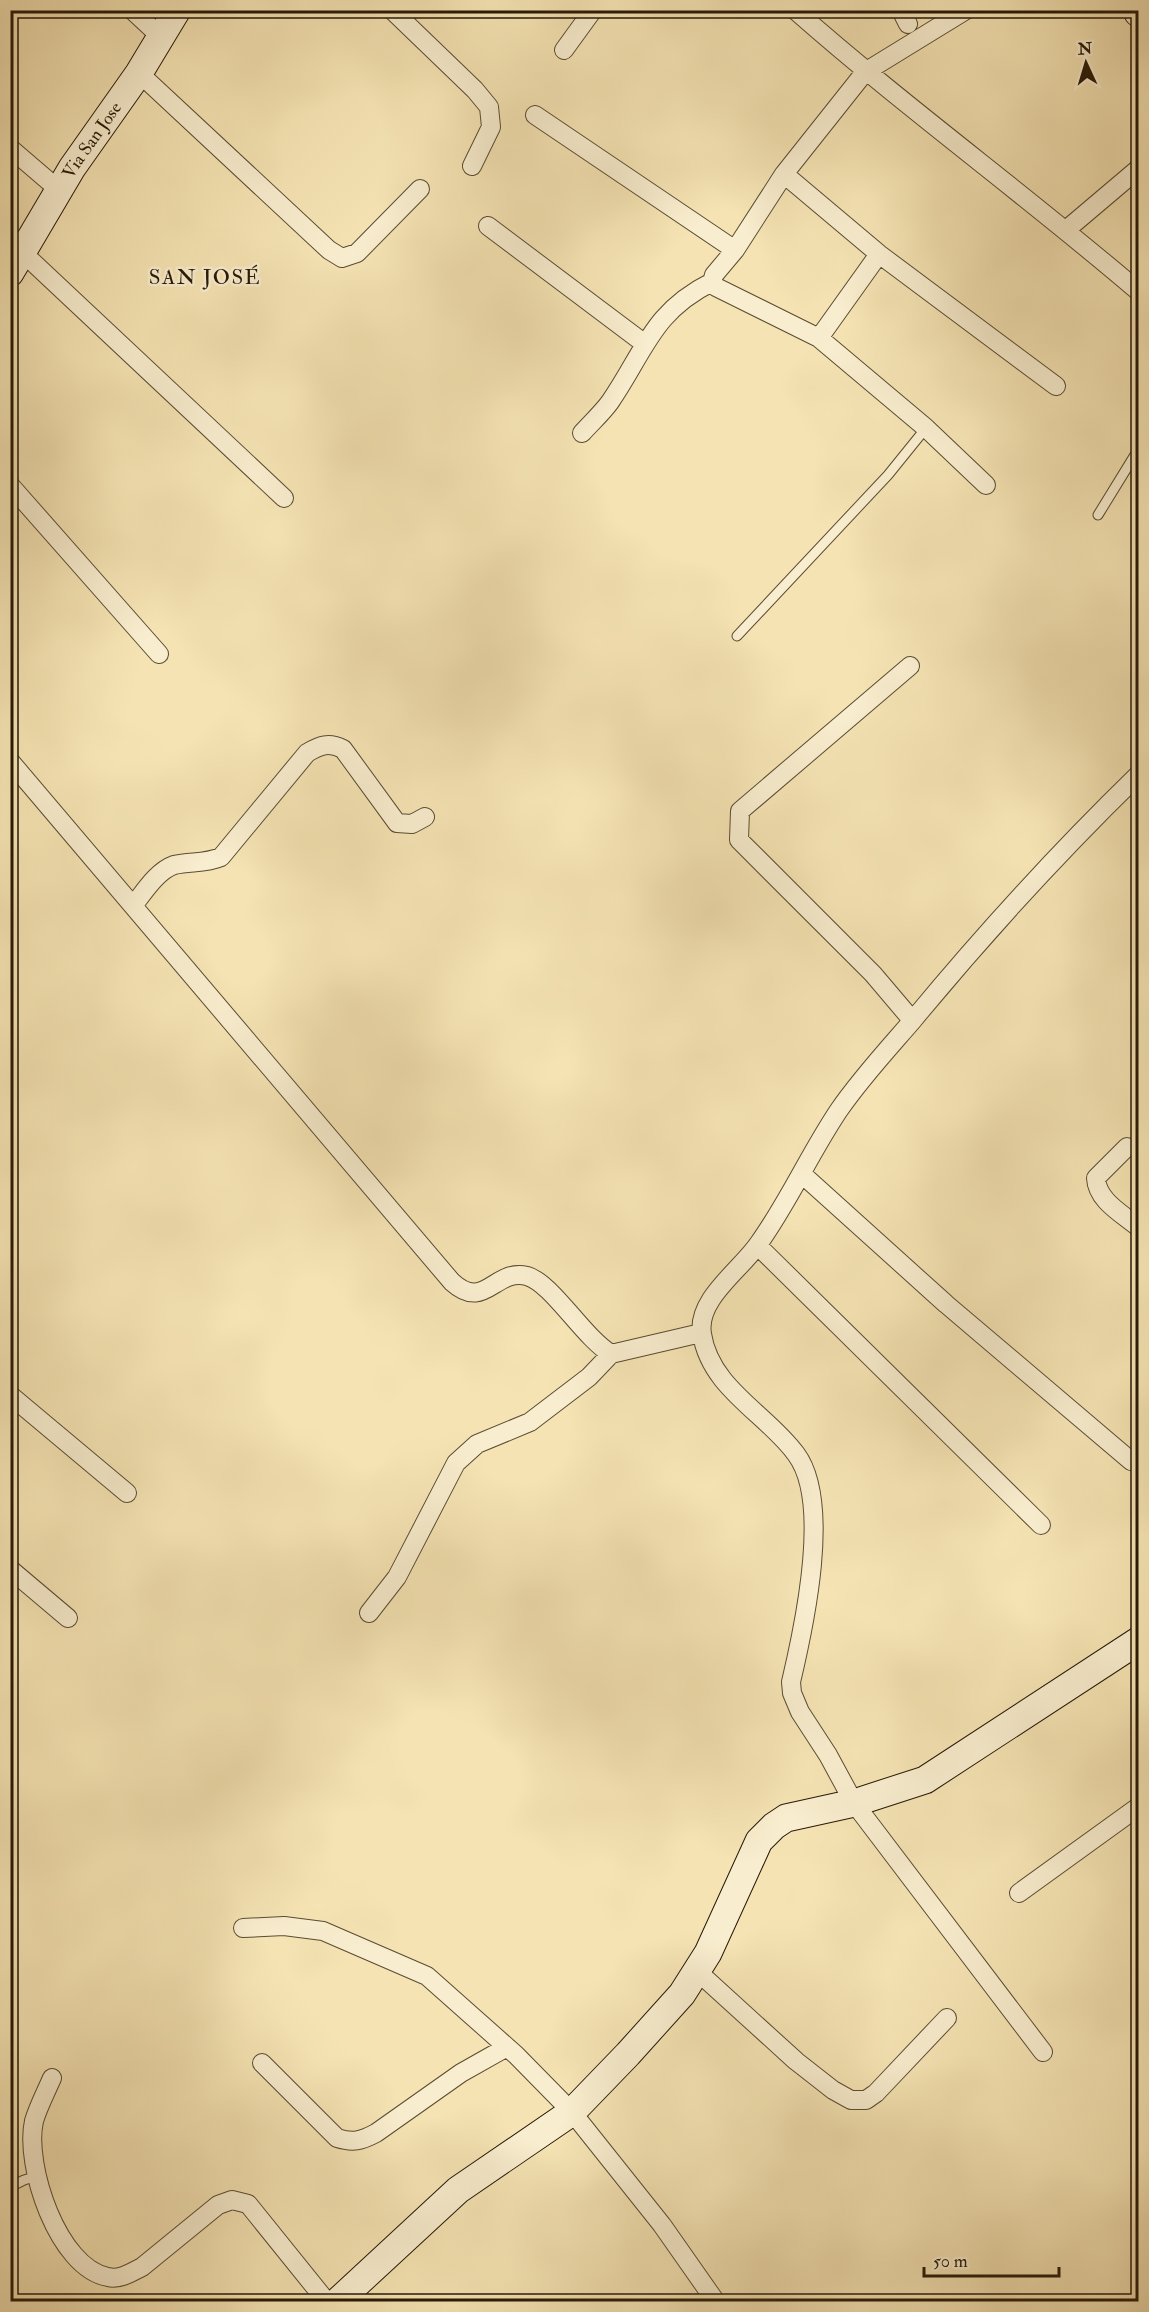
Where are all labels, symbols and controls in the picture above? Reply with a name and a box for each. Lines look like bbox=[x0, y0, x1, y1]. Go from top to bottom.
north arrow bbox=[1056, 33, 1116, 93]
text: N bbox=[1076, 39, 1094, 60]
street label: Via San Jose bbox=[57, 97, 127, 183]
district label: SAN JOSÉ bbox=[149, 264, 261, 291]
scale bar bbox=[924, 2240, 1059, 2278]
text: 50 m bbox=[933, 2250, 968, 2273]

